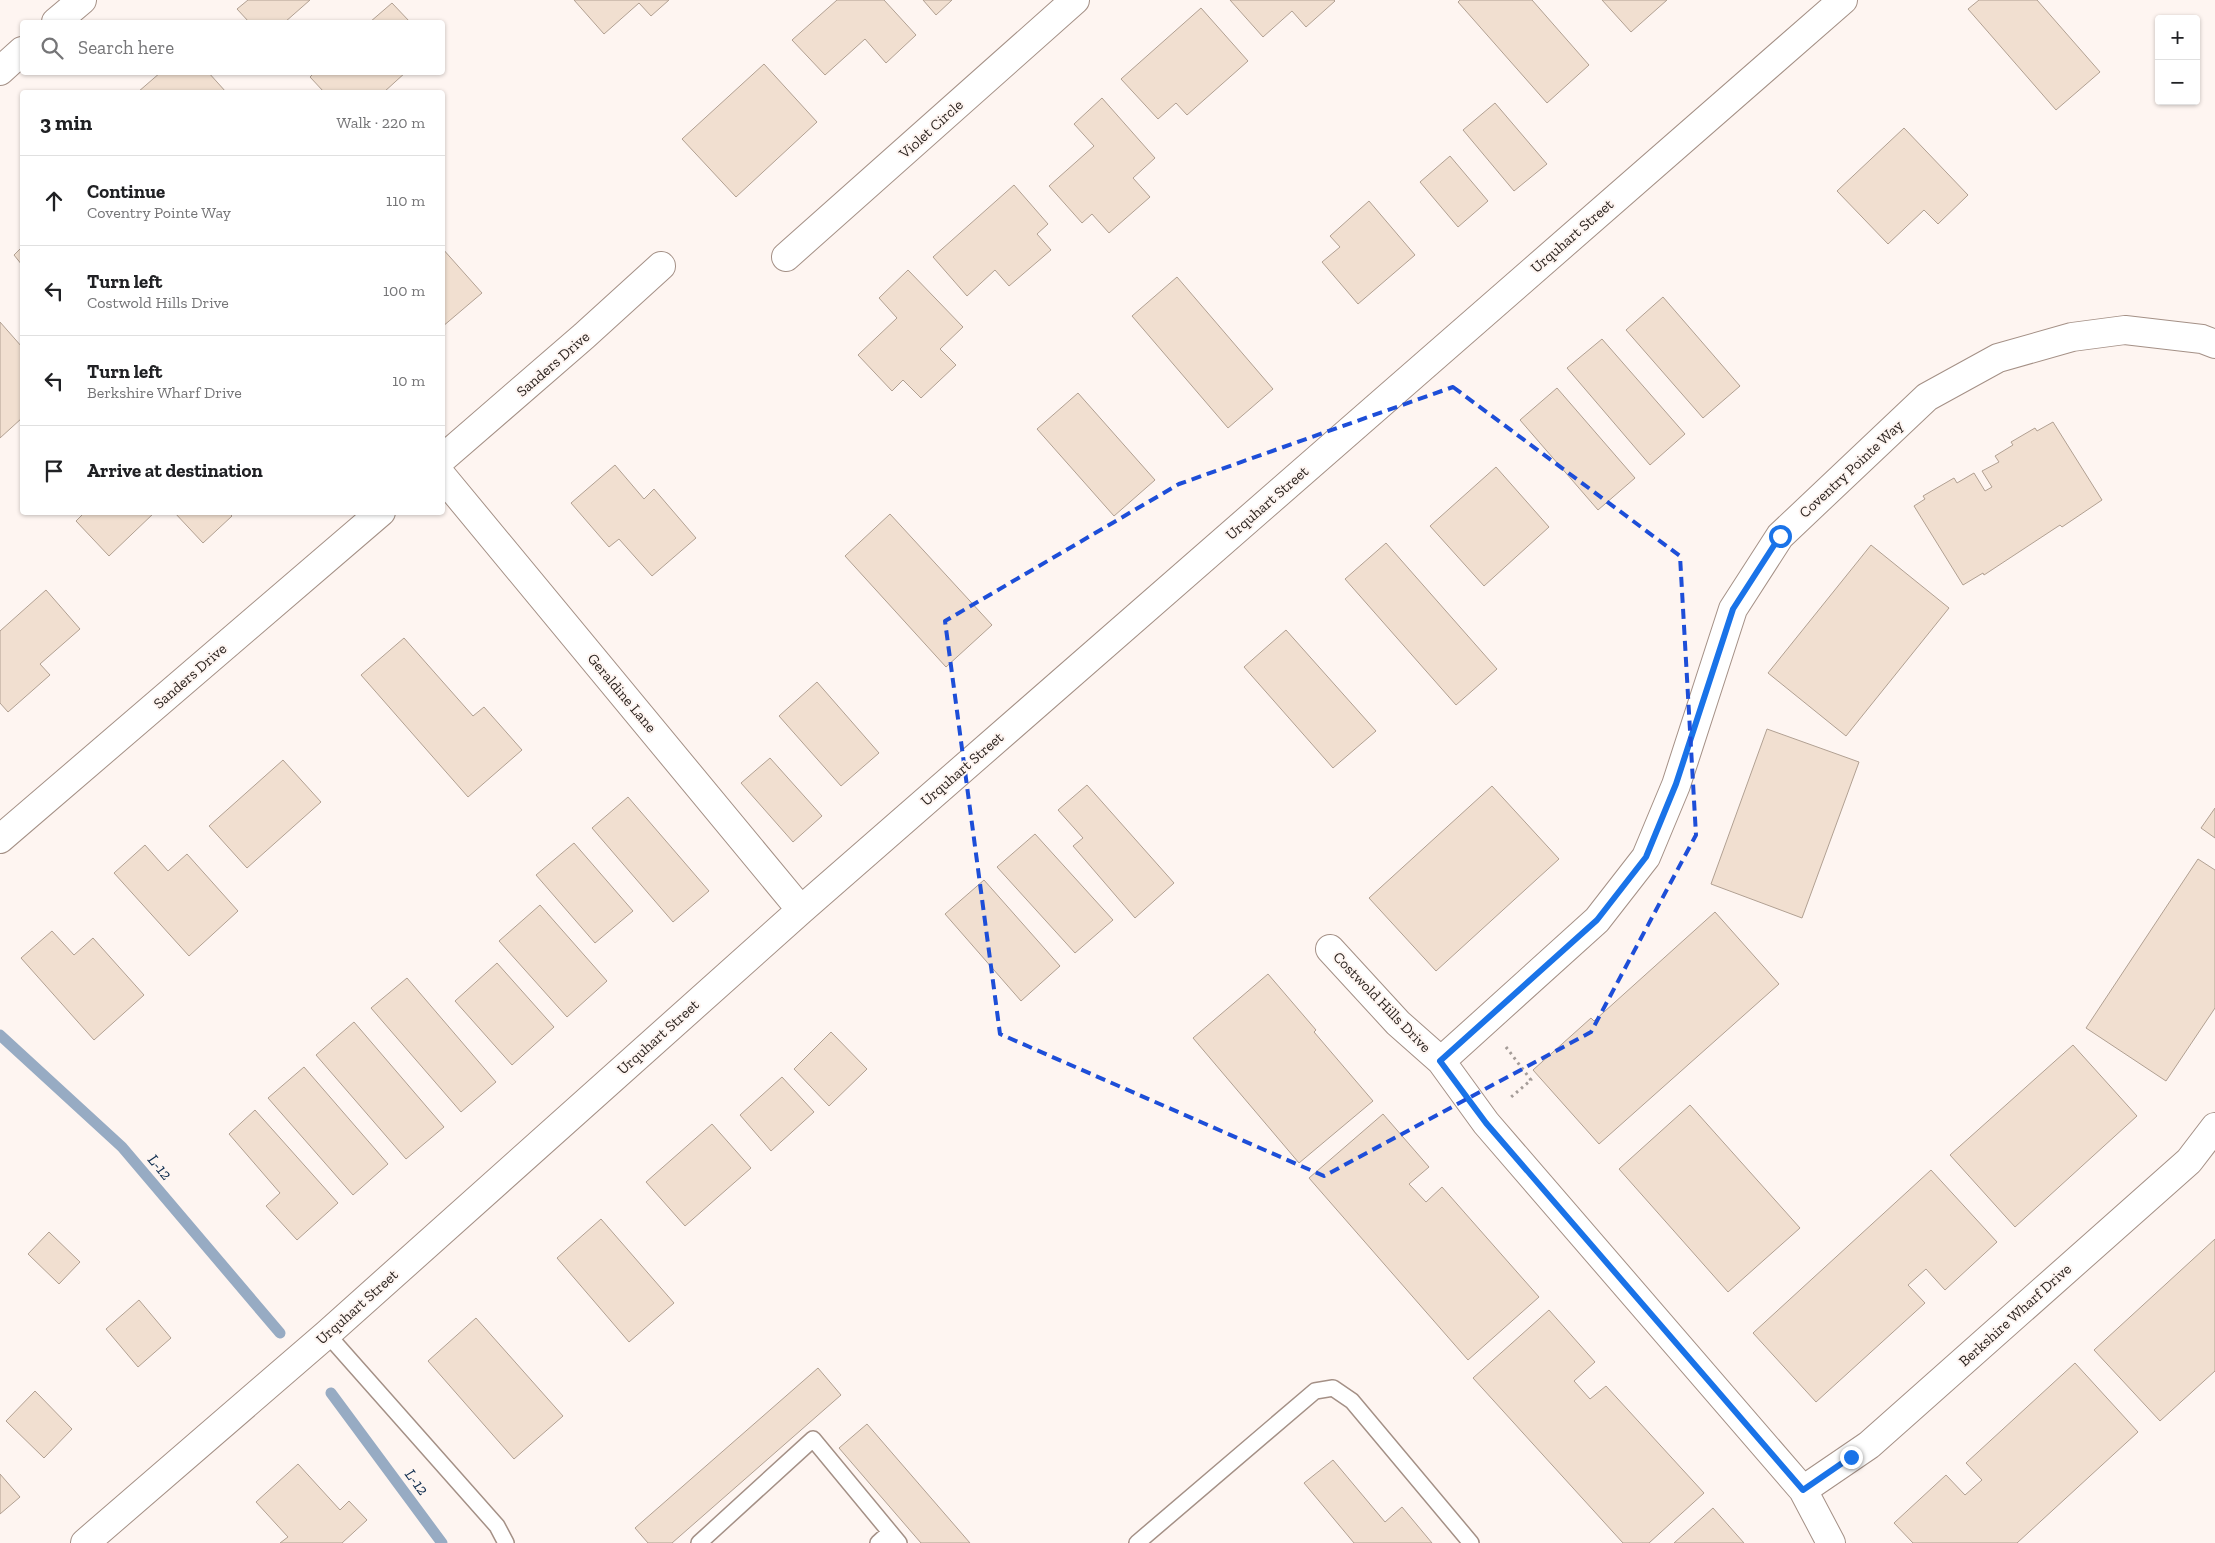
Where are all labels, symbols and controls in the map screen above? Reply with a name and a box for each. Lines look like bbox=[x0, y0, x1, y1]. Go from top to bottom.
map controls bbox=[2155, 15, 2200, 105]
button: + bbox=[2155, 15, 2200, 60]
search box bbox=[20, 20, 445, 75]
icon: search bbox=[38, 34, 66, 62]
text: Search here bbox=[78, 36, 174, 59]
button: − bbox=[2155, 60, 2200, 105]
street label: Violet Circle bbox=[895, 96, 967, 163]
text: 3 min bbox=[40, 110, 92, 135]
text: Walk · 220 m bbox=[337, 113, 425, 132]
text: Continue bbox=[87, 180, 165, 203]
icon: ahead bbox=[40, 187, 68, 215]
text: 110 m bbox=[386, 191, 425, 210]
street label: Urquhart Street bbox=[1527, 195, 1617, 277]
text: Coventry Pointe Way bbox=[87, 203, 231, 222]
text: Turn left bbox=[87, 270, 162, 293]
icon: left bbox=[40, 277, 68, 305]
text: 100 m bbox=[383, 281, 425, 300]
text: Costwold Hills Drive bbox=[87, 293, 229, 312]
street label: Sanders Drive bbox=[513, 327, 593, 401]
text: Turn left bbox=[87, 360, 162, 383]
icon: left bbox=[40, 367, 68, 395]
text: 10 m bbox=[392, 371, 425, 390]
text: Berkshire Wharf Drive bbox=[87, 383, 242, 402]
street label: Coventry Pointe Way bbox=[1795, 416, 1907, 522]
icon: arrive bbox=[40, 457, 68, 485]
text: Arrive at destination bbox=[87, 459, 263, 482]
street label: Urquhart Street bbox=[1222, 462, 1312, 544]
route start bbox=[1769, 525, 1792, 548]
street label: Sanders Drive bbox=[150, 639, 230, 713]
street label: Geraldine Lane bbox=[584, 650, 660, 736]
street label: Urquhart Street bbox=[917, 728, 1007, 810]
street label: Costwold Hills Drive bbox=[1329, 948, 1435, 1056]
street label: Urquhart Street bbox=[613, 995, 703, 1078]
water label: L-12 bbox=[144, 1150, 176, 1184]
street label: Berkshire Wharf Drive bbox=[1955, 1260, 2075, 1370]
street label: Urquhart Street bbox=[312, 1265, 402, 1348]
route end bbox=[1840, 1446, 1863, 1469]
water label: L-12 bbox=[401, 1465, 433, 1499]

